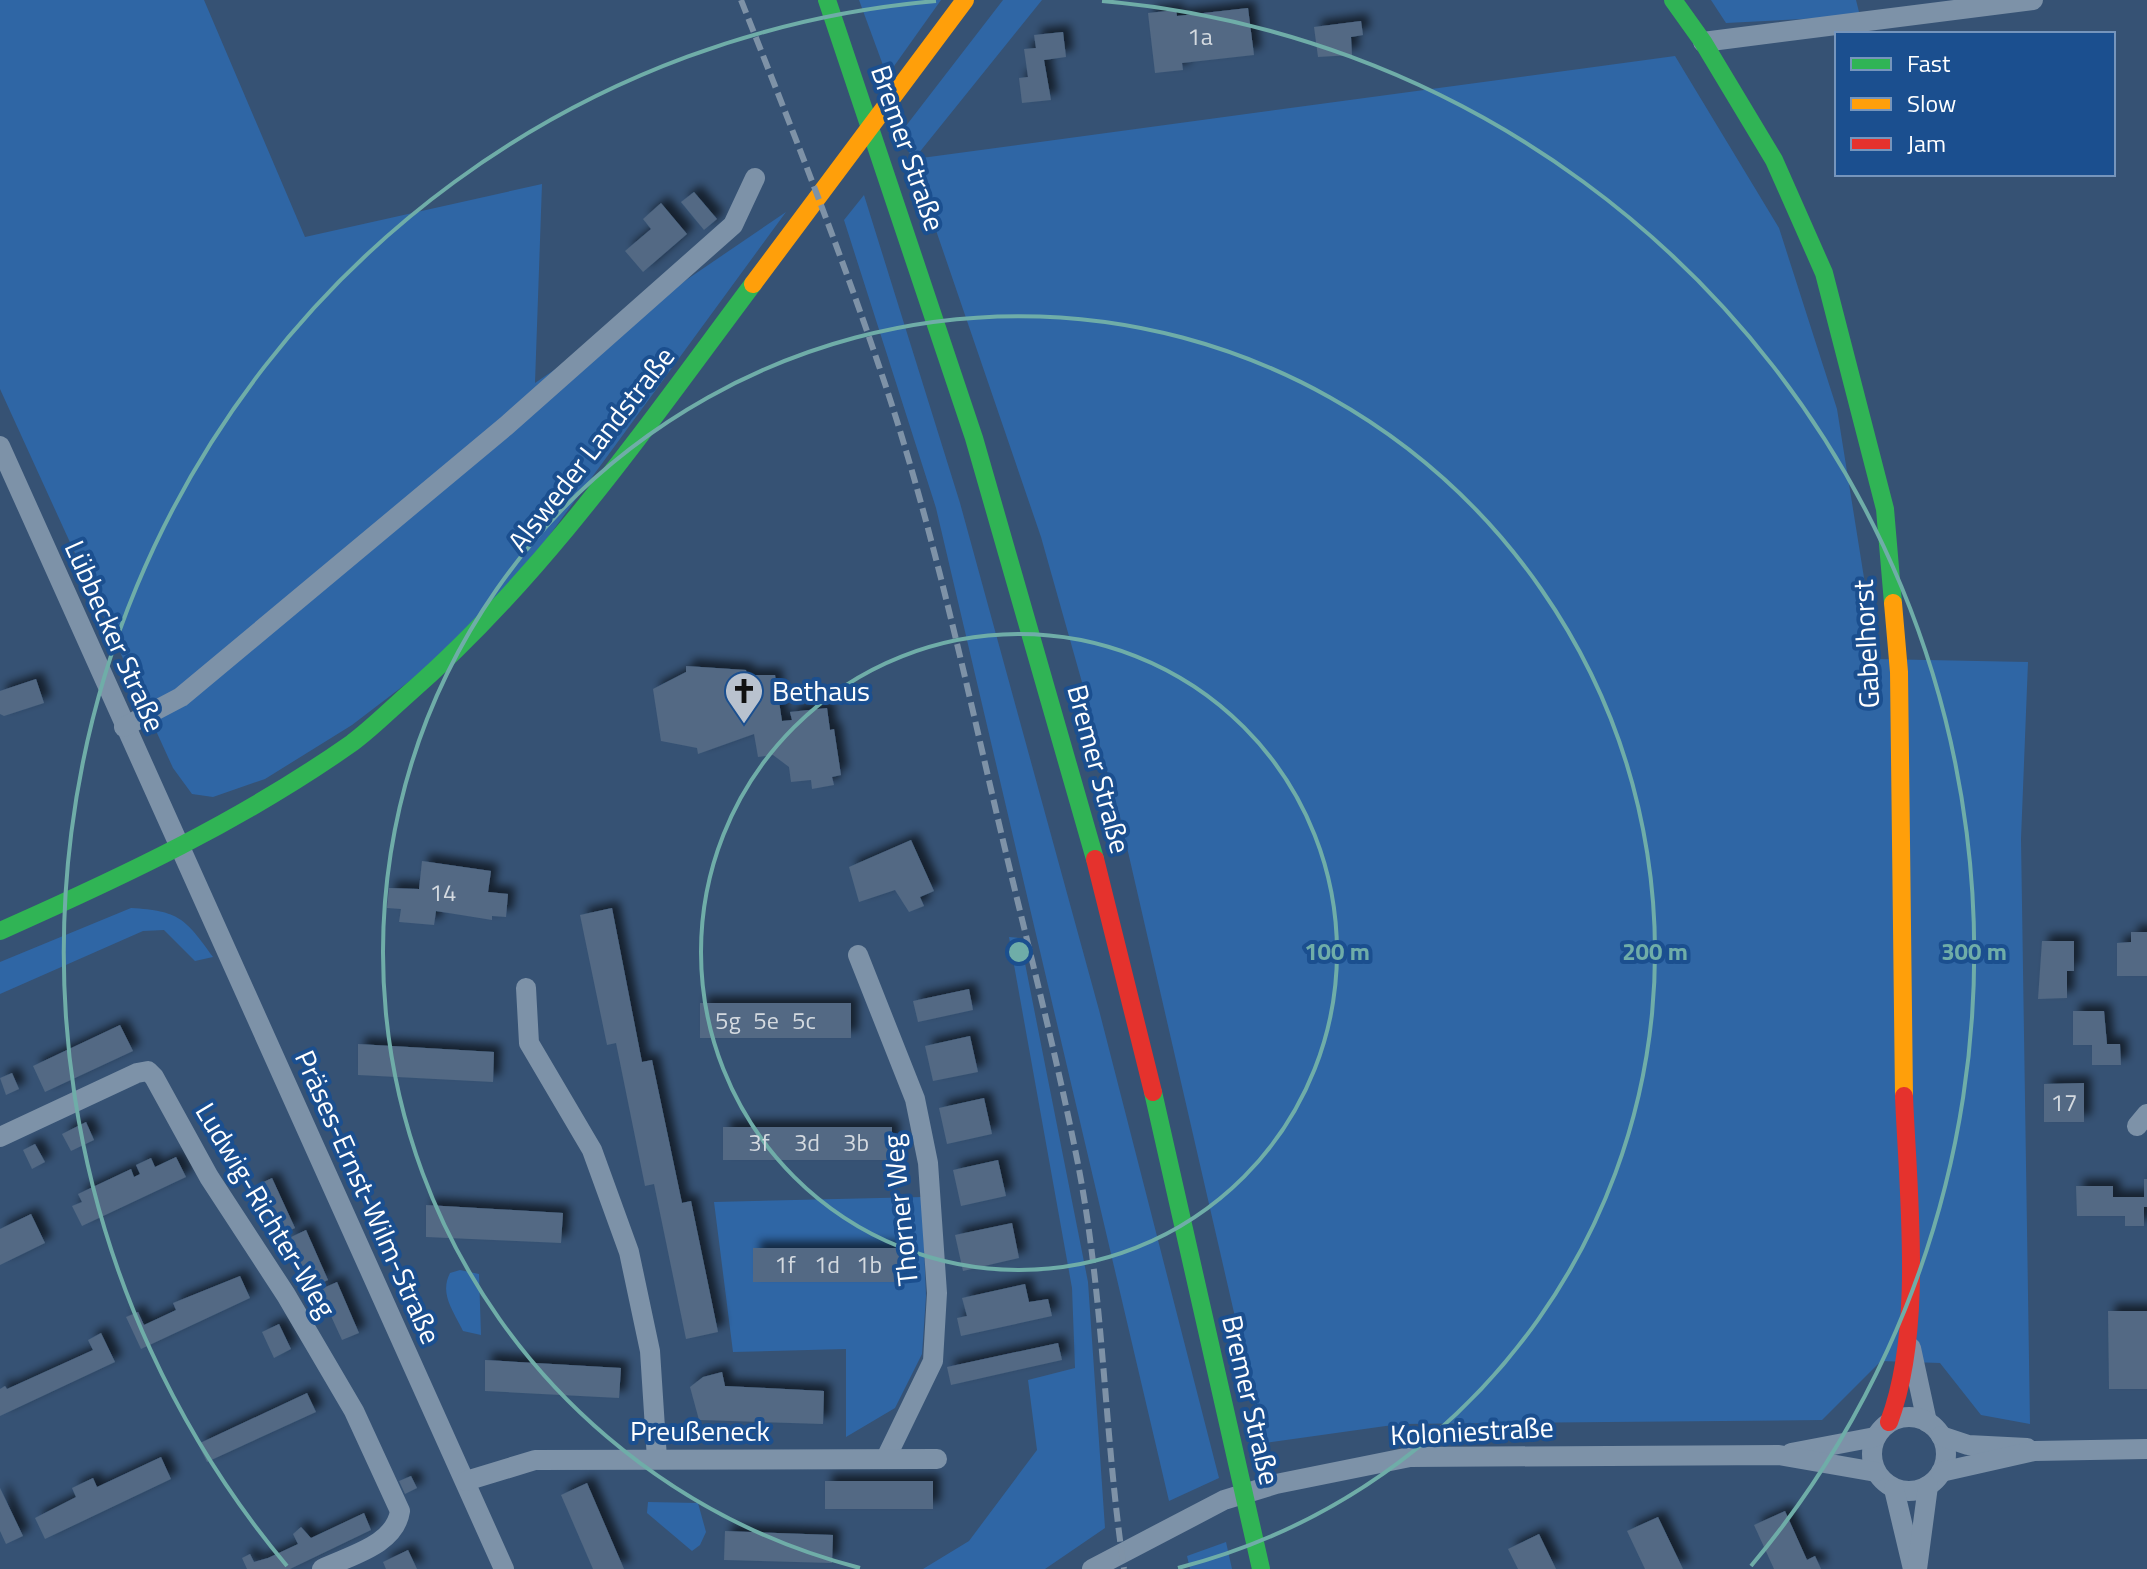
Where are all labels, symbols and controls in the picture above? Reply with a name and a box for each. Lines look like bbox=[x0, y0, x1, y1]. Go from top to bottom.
house number: 1a bbox=[1187, 18, 1213, 54]
legend bbox=[1835, 32, 2115, 176]
text: Fast bbox=[1907, 45, 1951, 81]
street label: Bremer Straße bbox=[860, 59, 957, 237]
text: Slow bbox=[1907, 85, 1956, 121]
text: Jam bbox=[1907, 125, 1946, 161]
street label: Alsweder Landstraße bbox=[497, 337, 685, 561]
street label: Lübbecker Straße bbox=[54, 533, 177, 738]
street label: Gabelhorst bbox=[1841, 578, 1890, 710]
place label: Bethaus bbox=[772, 669, 870, 712]
church icon: Bethaus bbox=[723, 670, 765, 725]
street label: Bremer Straße bbox=[1056, 680, 1143, 858]
house number: 14 bbox=[430, 874, 456, 910]
text: 100 m bbox=[1304, 933, 1370, 969]
text: 200 m bbox=[1622, 933, 1688, 969]
text: 300 m bbox=[1941, 933, 2007, 969]
centre of rings bbox=[1005, 938, 1033, 966]
house number: 5g bbox=[715, 1002, 741, 1038]
house number: 5e bbox=[753, 1002, 779, 1038]
house number: 5c bbox=[792, 1002, 816, 1038]
street label: Präses-Ernst-Wilm-Straße bbox=[284, 1043, 453, 1351]
house number: 17 bbox=[2051, 1084, 2077, 1120]
street label: Ludwig-Richter-Weg bbox=[185, 1094, 348, 1325]
house number: 3f bbox=[748, 1124, 770, 1160]
house number: 3d bbox=[794, 1124, 820, 1160]
house number: 3b bbox=[843, 1124, 869, 1160]
street label: Thorner Weg bbox=[870, 1132, 929, 1288]
house number: 1f bbox=[774, 1246, 796, 1282]
house number: 1d bbox=[814, 1246, 840, 1282]
house number: 1b bbox=[856, 1246, 882, 1282]
street label: Bremer Straße bbox=[1211, 1311, 1292, 1489]
street label: Koloniestraße bbox=[1389, 1405, 1555, 1456]
street label: Preußeneck bbox=[630, 1409, 770, 1452]

